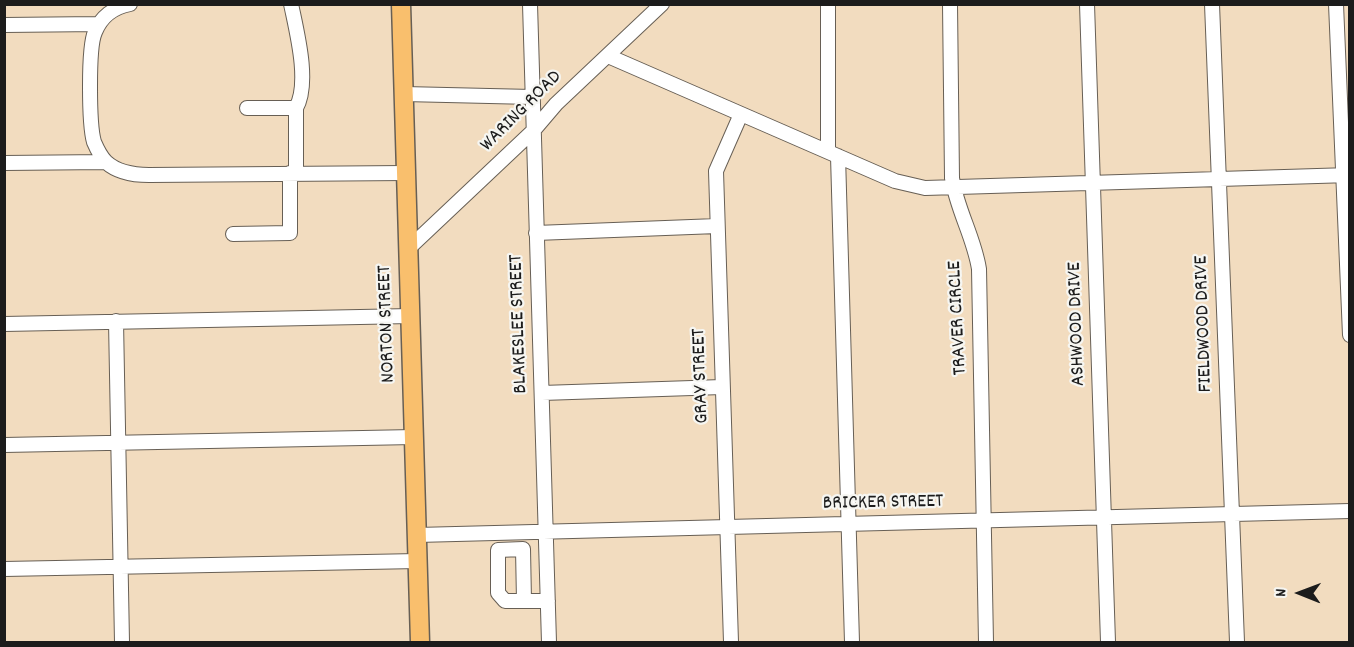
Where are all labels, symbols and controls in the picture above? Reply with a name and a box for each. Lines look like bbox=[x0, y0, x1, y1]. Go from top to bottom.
street label: WARING ROAD bbox=[476, 66, 568, 158]
street label: BLAKESLEE STREET bbox=[506, 254, 534, 394]
street label: FIELDWOOD DRIVE bbox=[1191, 255, 1219, 393]
street label: TRAVER CIRCLE bbox=[944, 260, 974, 376]
street label: ASHWOOD DRIVE bbox=[1064, 261, 1092, 387]
street label: NORTON STREET bbox=[374, 265, 402, 383]
street label: GRAY STREET bbox=[688, 328, 716, 424]
street label: BRICKER STREET bbox=[822, 491, 944, 517]
north arrow bbox=[1270, 563, 1330, 623]
text: N bbox=[1270, 589, 1293, 597]

